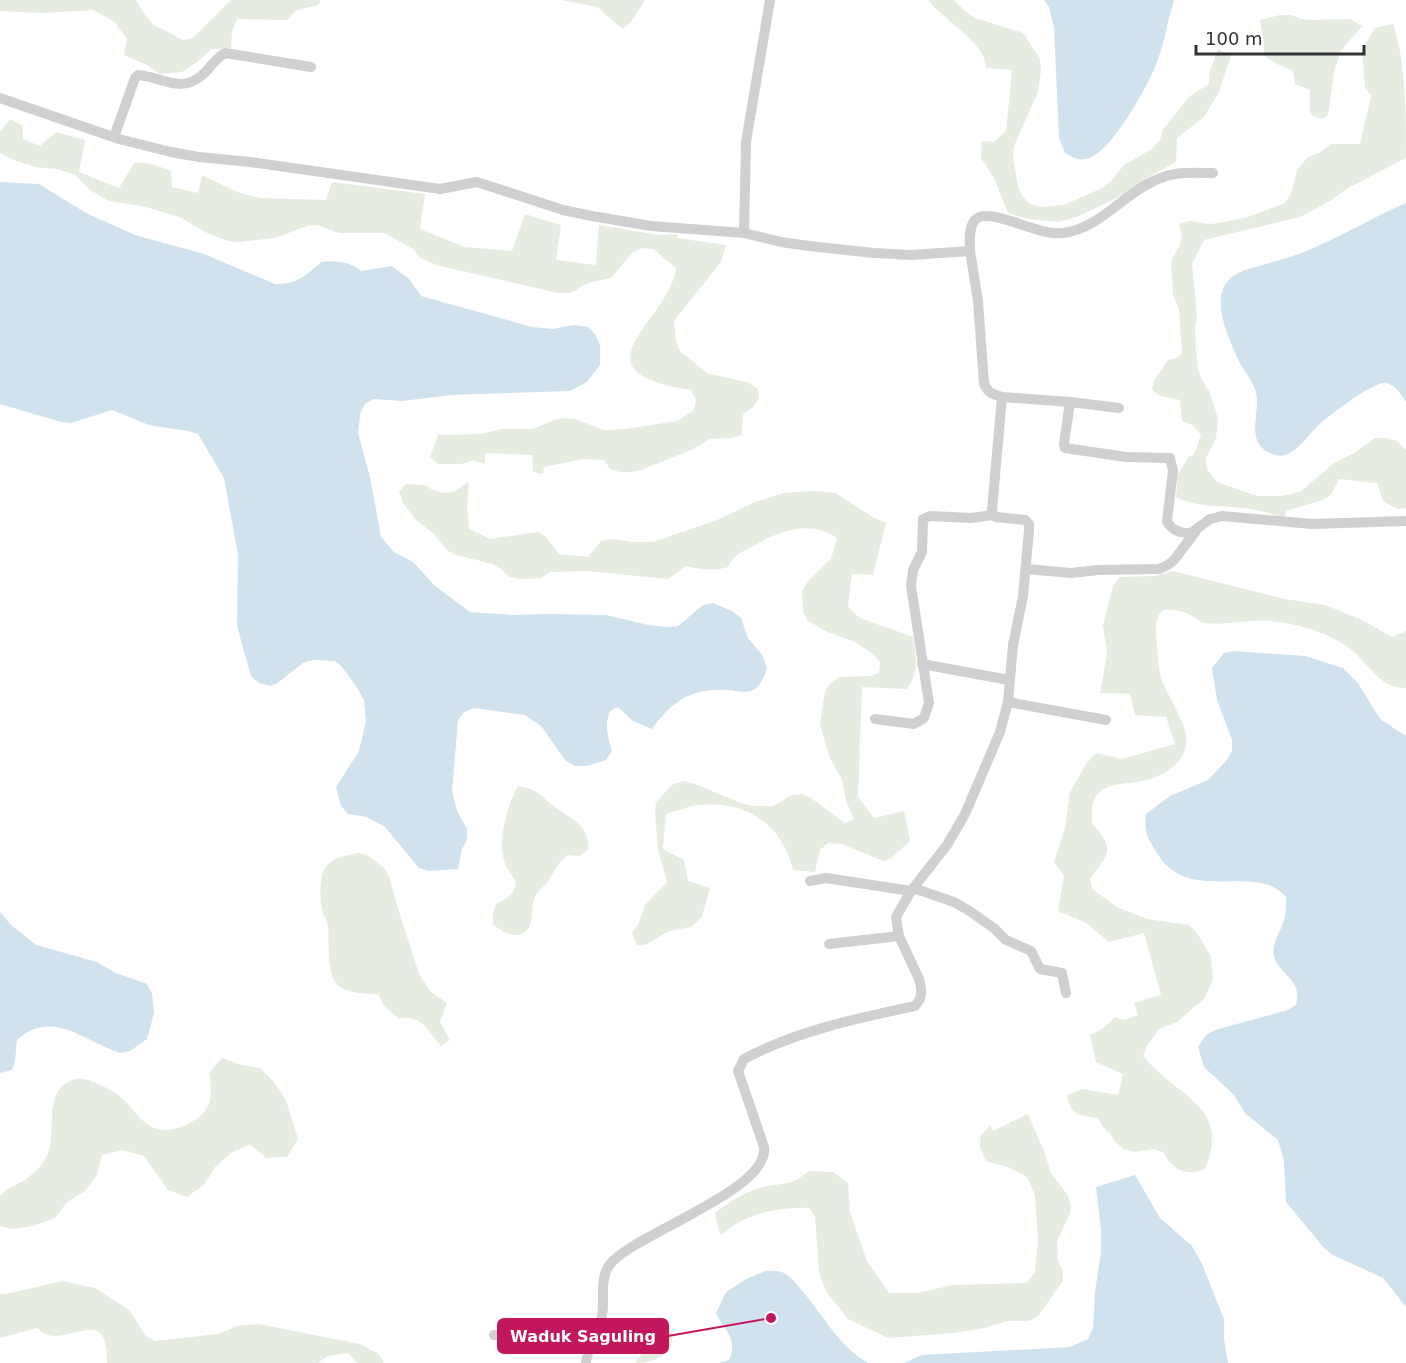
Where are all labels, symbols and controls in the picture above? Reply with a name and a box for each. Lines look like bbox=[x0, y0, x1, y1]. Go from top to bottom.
scale bar bbox=[1196, 18, 1364, 56]
text: 100 m bbox=[1205, 28, 1263, 49]
callout: Waduk Saguling bbox=[498, 1319, 668, 1353]
text: Waduk Saguling bbox=[510, 1327, 656, 1346]

